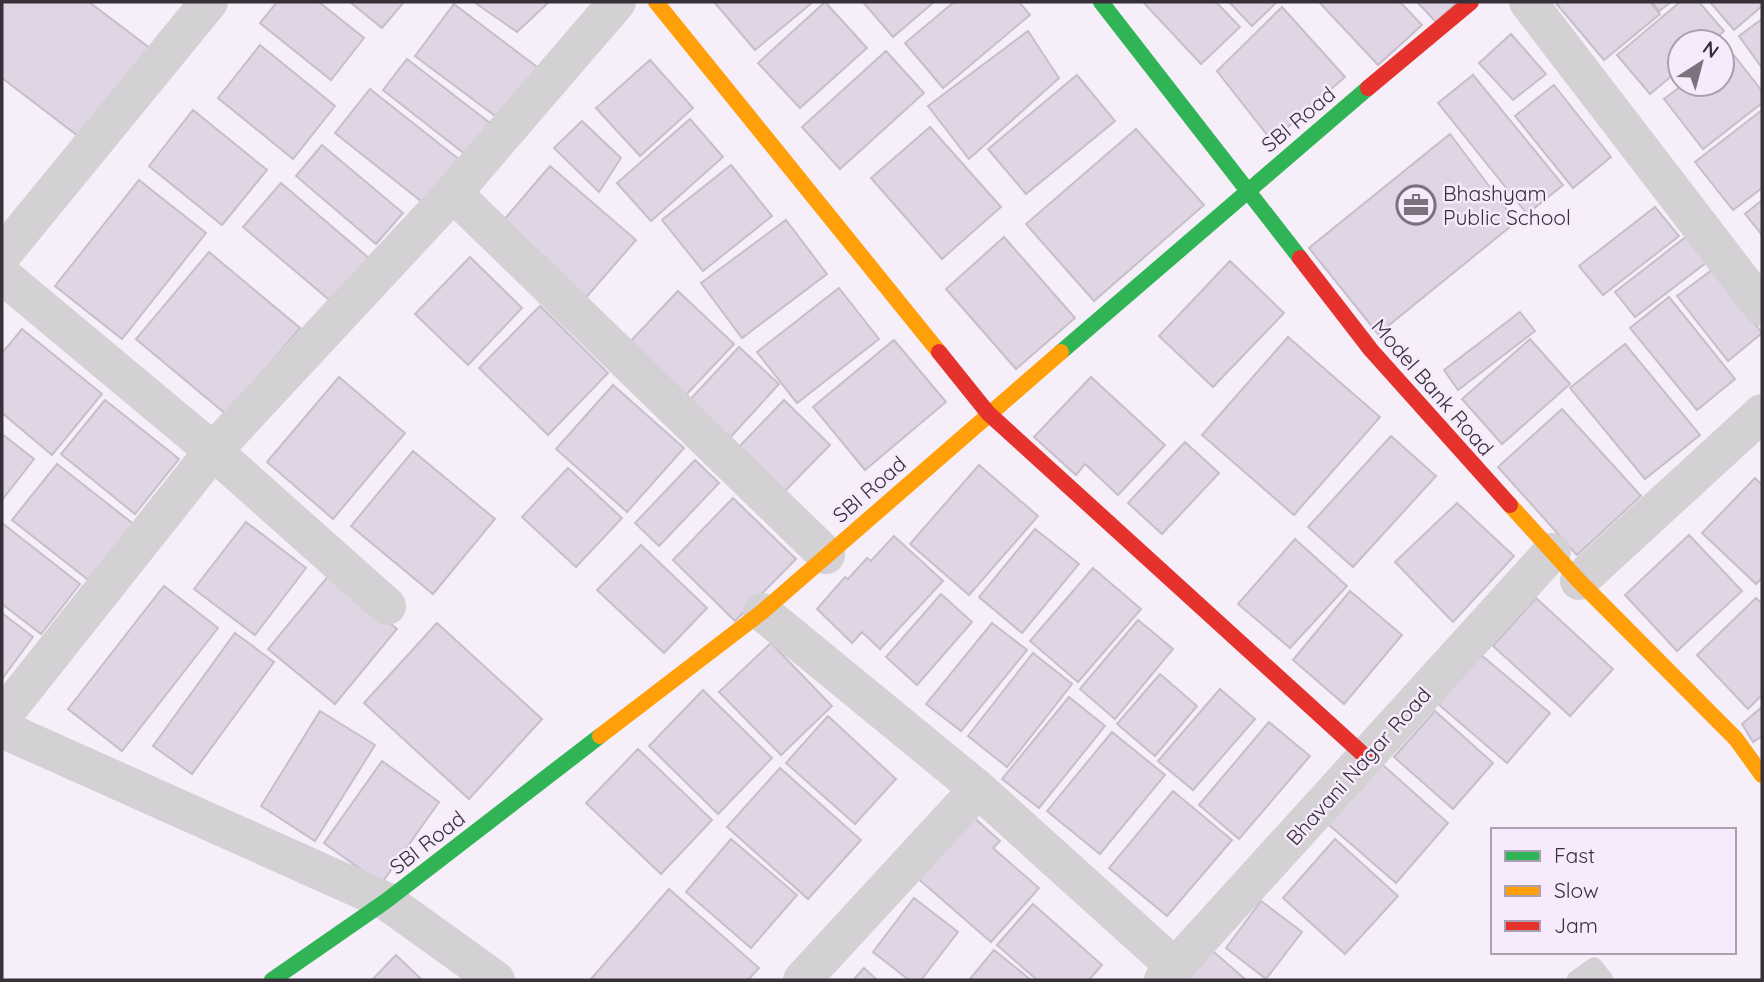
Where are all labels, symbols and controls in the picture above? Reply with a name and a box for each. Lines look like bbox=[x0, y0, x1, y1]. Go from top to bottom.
north arrow bbox=[1666, 28, 1736, 98]
text: N bbox=[1698, 35, 1724, 63]
street label: SBI Road bbox=[1256, 81, 1340, 157]
place label: Bhashyam Public School bbox=[1443, 180, 1571, 230]
office icon: Bhashyam Public School bbox=[1395, 184, 1437, 226]
street label: Model Bank Road bbox=[1367, 313, 1499, 461]
street label: SBI Road bbox=[827, 450, 911, 528]
street label: Bhavani Nagar Road bbox=[1280, 682, 1436, 850]
street label: SBI Road bbox=[384, 804, 470, 880]
legend bbox=[1491, 828, 1736, 954]
text: Fast bbox=[1554, 842, 1595, 868]
text: Slow bbox=[1554, 877, 1599, 903]
text: Jam bbox=[1554, 912, 1598, 938]

